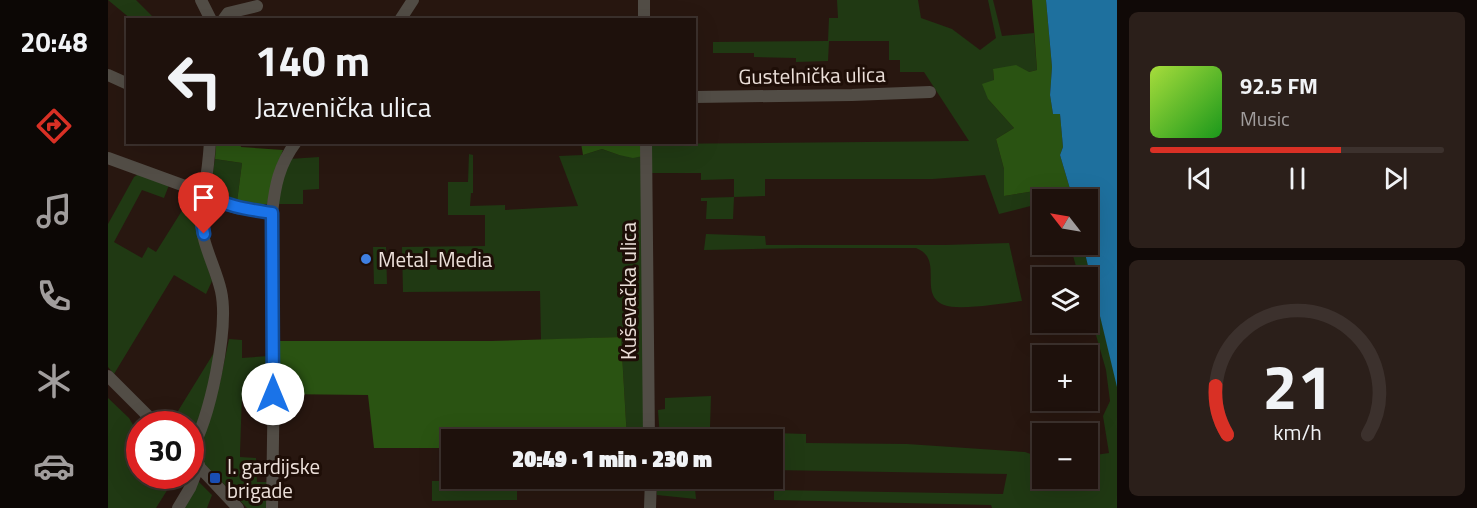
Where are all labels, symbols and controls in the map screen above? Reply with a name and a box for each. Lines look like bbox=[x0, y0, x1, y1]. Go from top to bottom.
text: 20:48 bbox=[20, 21, 88, 62]
text: 140 m bbox=[255, 28, 370, 92]
icon: left bbox=[156, 42, 234, 120]
street label: Gustelnička ulica bbox=[738, 58, 886, 92]
text: 92.5 FM bbox=[1240, 69, 1318, 103]
text: Jazvenička ulica bbox=[255, 86, 431, 127]
text: Music bbox=[1240, 103, 1290, 134]
icon: directions bbox=[33, 105, 75, 147]
icon: previous bbox=[1183, 162, 1216, 195]
icon: pause bbox=[1281, 162, 1314, 195]
icon: next bbox=[1379, 162, 1412, 195]
pin bbox=[178, 172, 229, 234]
icon: arrive bbox=[187, 181, 220, 214]
north arrow bbox=[1032, 189, 1098, 255]
map controls bbox=[1032, 189, 1098, 489]
icon: music bbox=[33, 190, 75, 232]
street label: Kuševačka ulica bbox=[612, 221, 644, 360]
place label: Metal-Media bbox=[378, 243, 493, 275]
marker: Metal-Media bbox=[359, 252, 373, 266]
button: layers bbox=[1032, 267, 1098, 333]
icon: phone bbox=[33, 275, 75, 317]
text: 21 bbox=[1262, 338, 1332, 433]
button: + bbox=[1032, 345, 1098, 411]
icon: climate bbox=[33, 360, 75, 402]
position arrow bbox=[241, 362, 305, 426]
speed limit sign: 30 bbox=[126, 411, 204, 489]
text: km/h bbox=[1273, 416, 1321, 448]
button: − bbox=[1032, 423, 1098, 489]
text: 20:49 · 1 min · 230 m bbox=[512, 442, 712, 476]
icon: car bbox=[33, 445, 75, 487]
place label: I. gardijske brigade bbox=[227, 450, 320, 506]
marker: I. gardijske brigade bbox=[208, 471, 222, 485]

